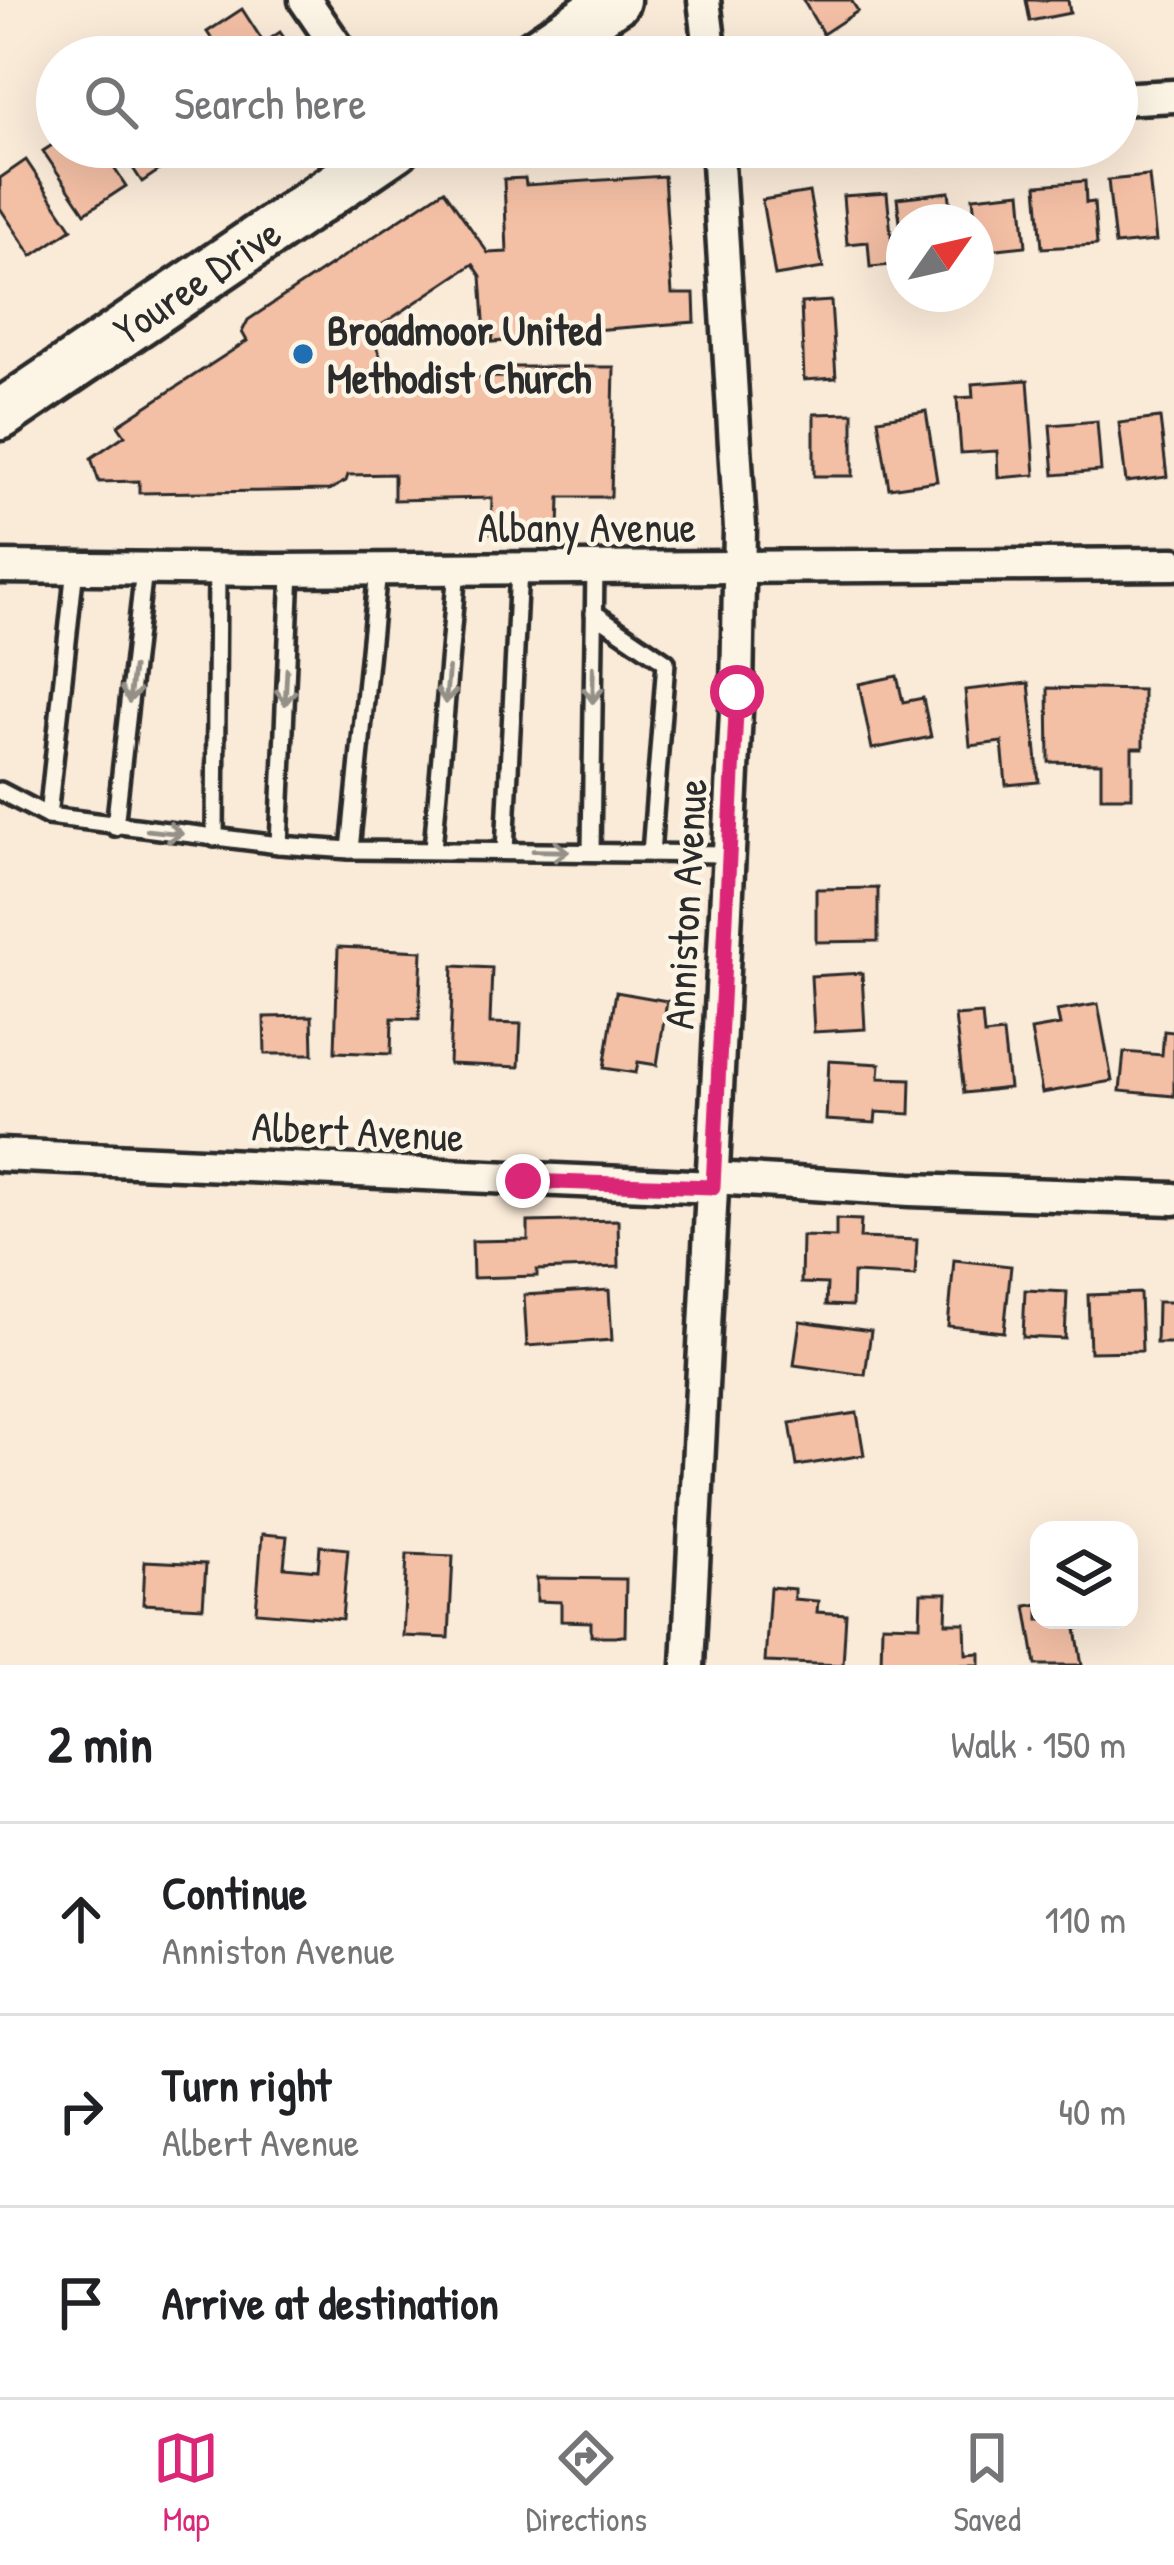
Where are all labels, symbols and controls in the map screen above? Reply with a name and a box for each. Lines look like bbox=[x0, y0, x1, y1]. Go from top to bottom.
search box bbox=[36, 36, 1138, 168]
icon: search bbox=[78, 69, 144, 135]
text: Search here bbox=[174, 72, 366, 133]
street label: Youree Drive bbox=[102, 204, 292, 358]
north arrow bbox=[886, 204, 994, 312]
place label: Broadmoor United Methodist Church bbox=[327, 301, 602, 406]
marker: Broadmoor United Methodist Church bbox=[290, 341, 316, 367]
street label: Albany Avenue bbox=[478, 498, 696, 555]
one-way arrow bbox=[119, 665, 141, 704]
one-way arrow bbox=[582, 665, 604, 704]
route start bbox=[710, 665, 764, 719]
one-way arrow bbox=[436, 666, 459, 705]
one-way arrow bbox=[274, 667, 297, 706]
street label: Anniston Avenue bbox=[649, 777, 720, 1031]
one-way arrow bbox=[145, 822, 184, 844]
one-way arrow bbox=[531, 840, 570, 863]
street label: Albert Avenue bbox=[250, 1096, 466, 1165]
route end bbox=[496, 1154, 550, 1208]
map controls bbox=[1030, 1521, 1138, 1629]
button: layers bbox=[1030, 1521, 1138, 1629]
text: 2 min bbox=[48, 1709, 153, 1778]
text: Walk · 150 m bbox=[951, 1717, 1126, 1770]
text: Continue bbox=[162, 1862, 307, 1923]
icon: ahead bbox=[48, 1886, 114, 1952]
text: 110 m bbox=[1045, 1892, 1126, 1945]
text: Anniston Avenue bbox=[162, 1923, 395, 1976]
text: Turn right bbox=[162, 2054, 331, 2115]
icon: right bbox=[48, 2078, 114, 2144]
text: 40 m bbox=[1058, 2084, 1126, 2137]
text: Albert Avenue bbox=[162, 2115, 359, 2168]
icon: arrive bbox=[48, 2270, 114, 2336]
text: Arrive at destination bbox=[162, 2272, 499, 2333]
tab: Map bbox=[153, 2425, 219, 2541]
tab: Directions bbox=[526, 2425, 647, 2541]
tab: Saved bbox=[953, 2425, 1021, 2541]

